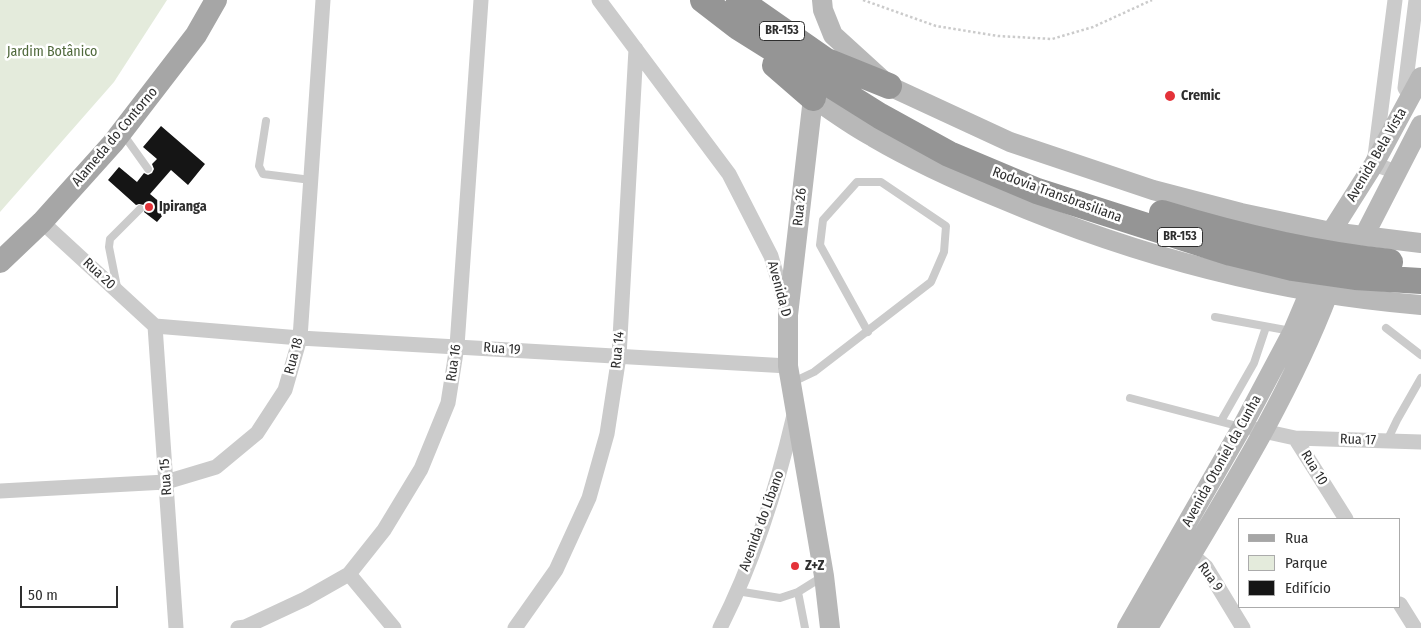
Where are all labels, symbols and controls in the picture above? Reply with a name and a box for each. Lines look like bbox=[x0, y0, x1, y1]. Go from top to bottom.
road number: BR-153 bbox=[760, 22, 804, 40]
park label: Jardim Botânico bbox=[7, 44, 97, 60]
street label: Alameda do Contorno bbox=[69, 84, 161, 190]
place label: Cremic bbox=[1181, 88, 1220, 104]
marker: Cremic bbox=[1163, 89, 1177, 103]
street label: Avenida Bela Vista bbox=[1343, 105, 1411, 205]
street label: Rodovia Transbrasiliana bbox=[990, 164, 1124, 226]
street label: Rua 26 bbox=[790, 187, 810, 227]
place label: Ipiranga bbox=[159, 199, 207, 215]
marker: Ipiranga bbox=[143, 201, 155, 213]
road number: BR-153 bbox=[1158, 228, 1202, 246]
street label: Rua 20 bbox=[79, 255, 119, 293]
street label: Avenida D bbox=[763, 259, 795, 319]
street label: Rua 14 bbox=[608, 331, 628, 369]
street label: Rua 18 bbox=[281, 336, 307, 376]
street label: Rua 19 bbox=[483, 339, 521, 359]
street label: Rua 16 bbox=[443, 343, 465, 383]
street label: Avenida Otoniel da Cunha bbox=[1179, 392, 1265, 530]
street label: Rua 17 bbox=[1340, 431, 1376, 449]
street label: Rua 10 bbox=[1297, 447, 1331, 489]
street label: Rua 15 bbox=[156, 458, 176, 496]
street label: Avenida do Líbano bbox=[736, 468, 788, 574]
legend bbox=[1238, 518, 1401, 608]
text: Rua bbox=[1285, 529, 1308, 547]
text: Parque bbox=[1285, 554, 1328, 572]
place label: Z+Z bbox=[805, 558, 824, 574]
street label: Rua 9 bbox=[1194, 559, 1226, 595]
marker: Z+Z bbox=[789, 560, 801, 572]
scale bar bbox=[22, 576, 120, 608]
text: Edifício bbox=[1285, 579, 1331, 597]
text: 50 m bbox=[28, 586, 58, 604]

